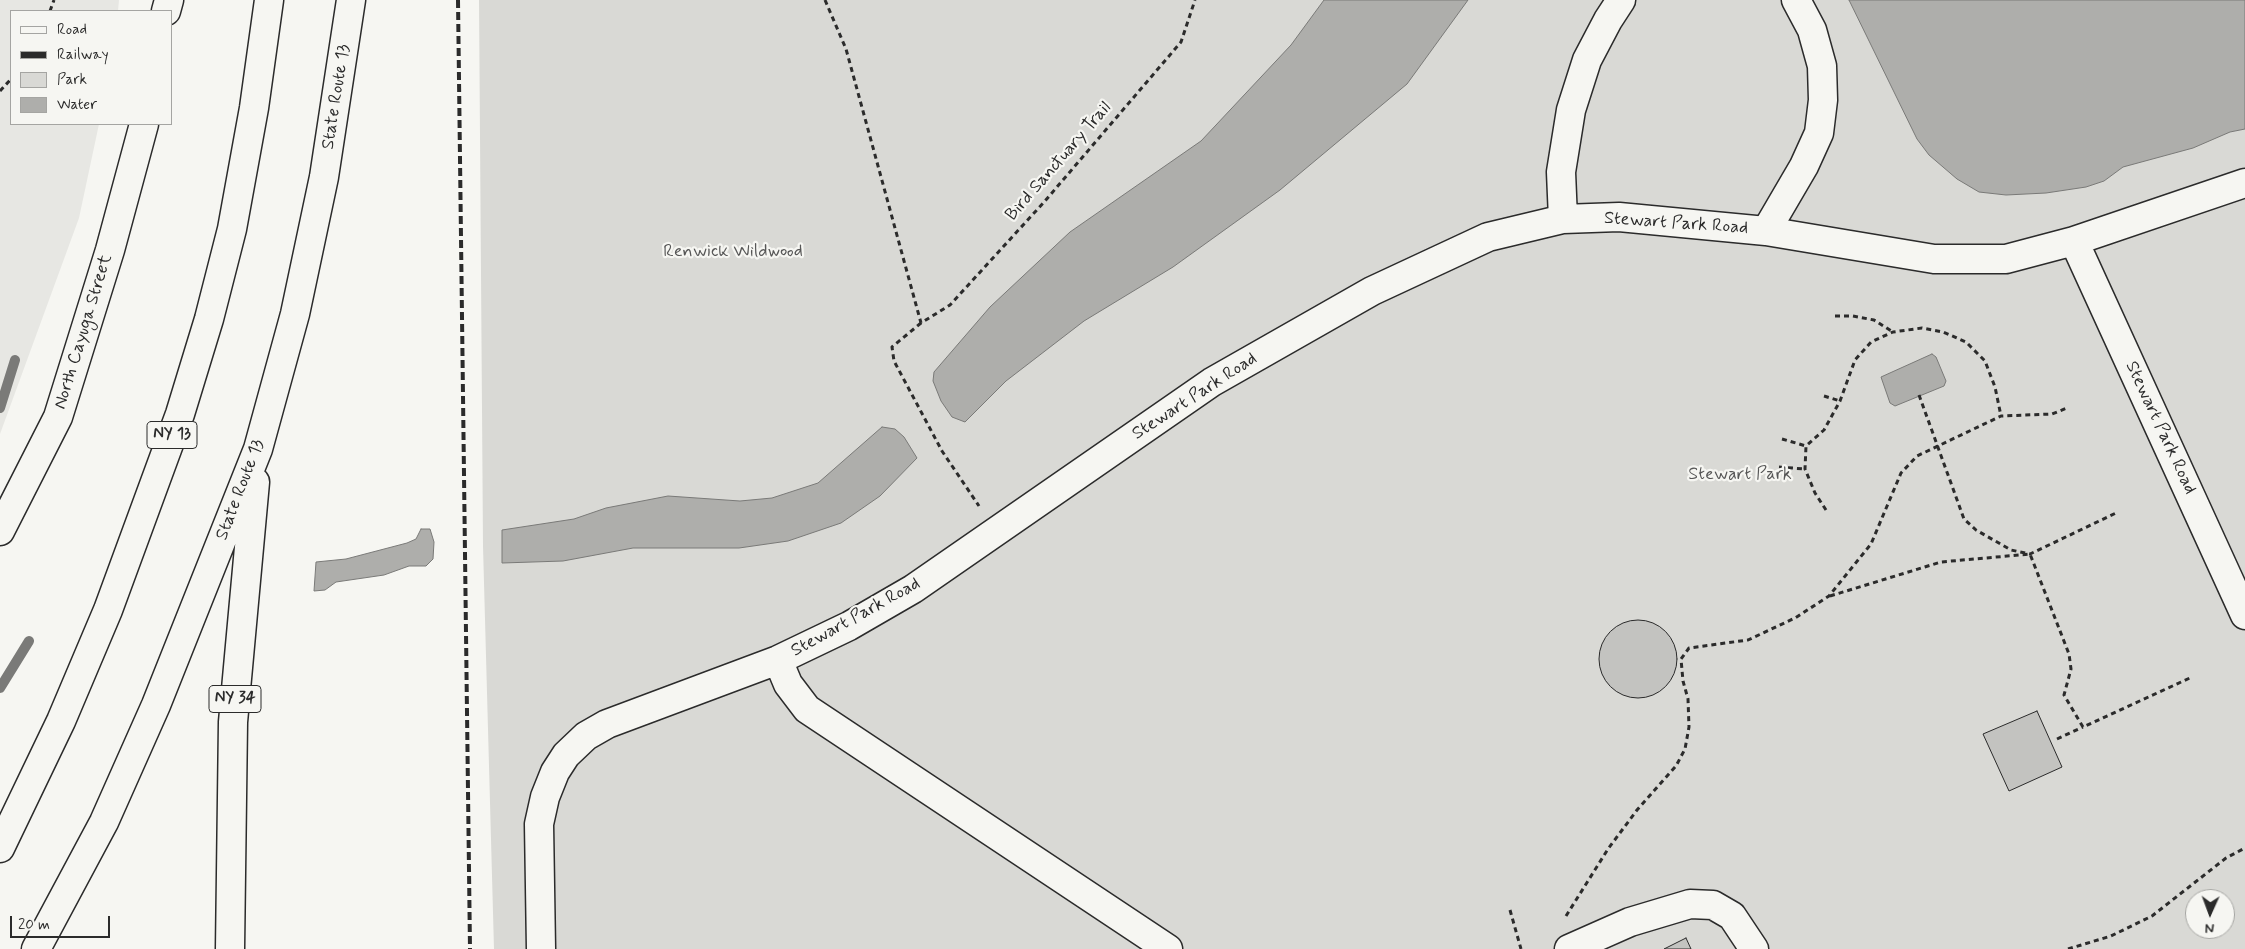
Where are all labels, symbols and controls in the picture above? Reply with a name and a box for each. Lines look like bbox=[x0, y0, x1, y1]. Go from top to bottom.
legend bbox=[10, 10, 172, 125]
text: Road bbox=[57, 20, 87, 40]
street label: State Route 13 bbox=[318, 43, 356, 151]
text: Railway bbox=[57, 45, 109, 65]
text: Park bbox=[57, 70, 87, 90]
text: Water bbox=[57, 95, 97, 115]
street label: Bird Sanctuary Trail bbox=[1001, 98, 1117, 226]
street label: Stewart Park Road bbox=[1603, 208, 1749, 240]
park label: Renwick Wildwood bbox=[663, 241, 803, 263]
street label: North Cayuga Street bbox=[50, 252, 118, 412]
street label: Stewart Park Road bbox=[1129, 349, 1261, 445]
street label: Stewart Park Road bbox=[2120, 358, 2200, 498]
road number: NY 13 bbox=[147, 422, 197, 448]
street label: State Route 13 bbox=[212, 437, 270, 543]
park label: Stewart Park bbox=[1688, 464, 1792, 486]
street label: Stewart Park Road bbox=[788, 574, 924, 662]
road number: NY 34 bbox=[209, 686, 261, 712]
north arrow bbox=[2185, 889, 2235, 939]
scale bar bbox=[12, 906, 112, 938]
text: 20 m bbox=[18, 915, 50, 935]
text: N bbox=[2205, 919, 2214, 937]

